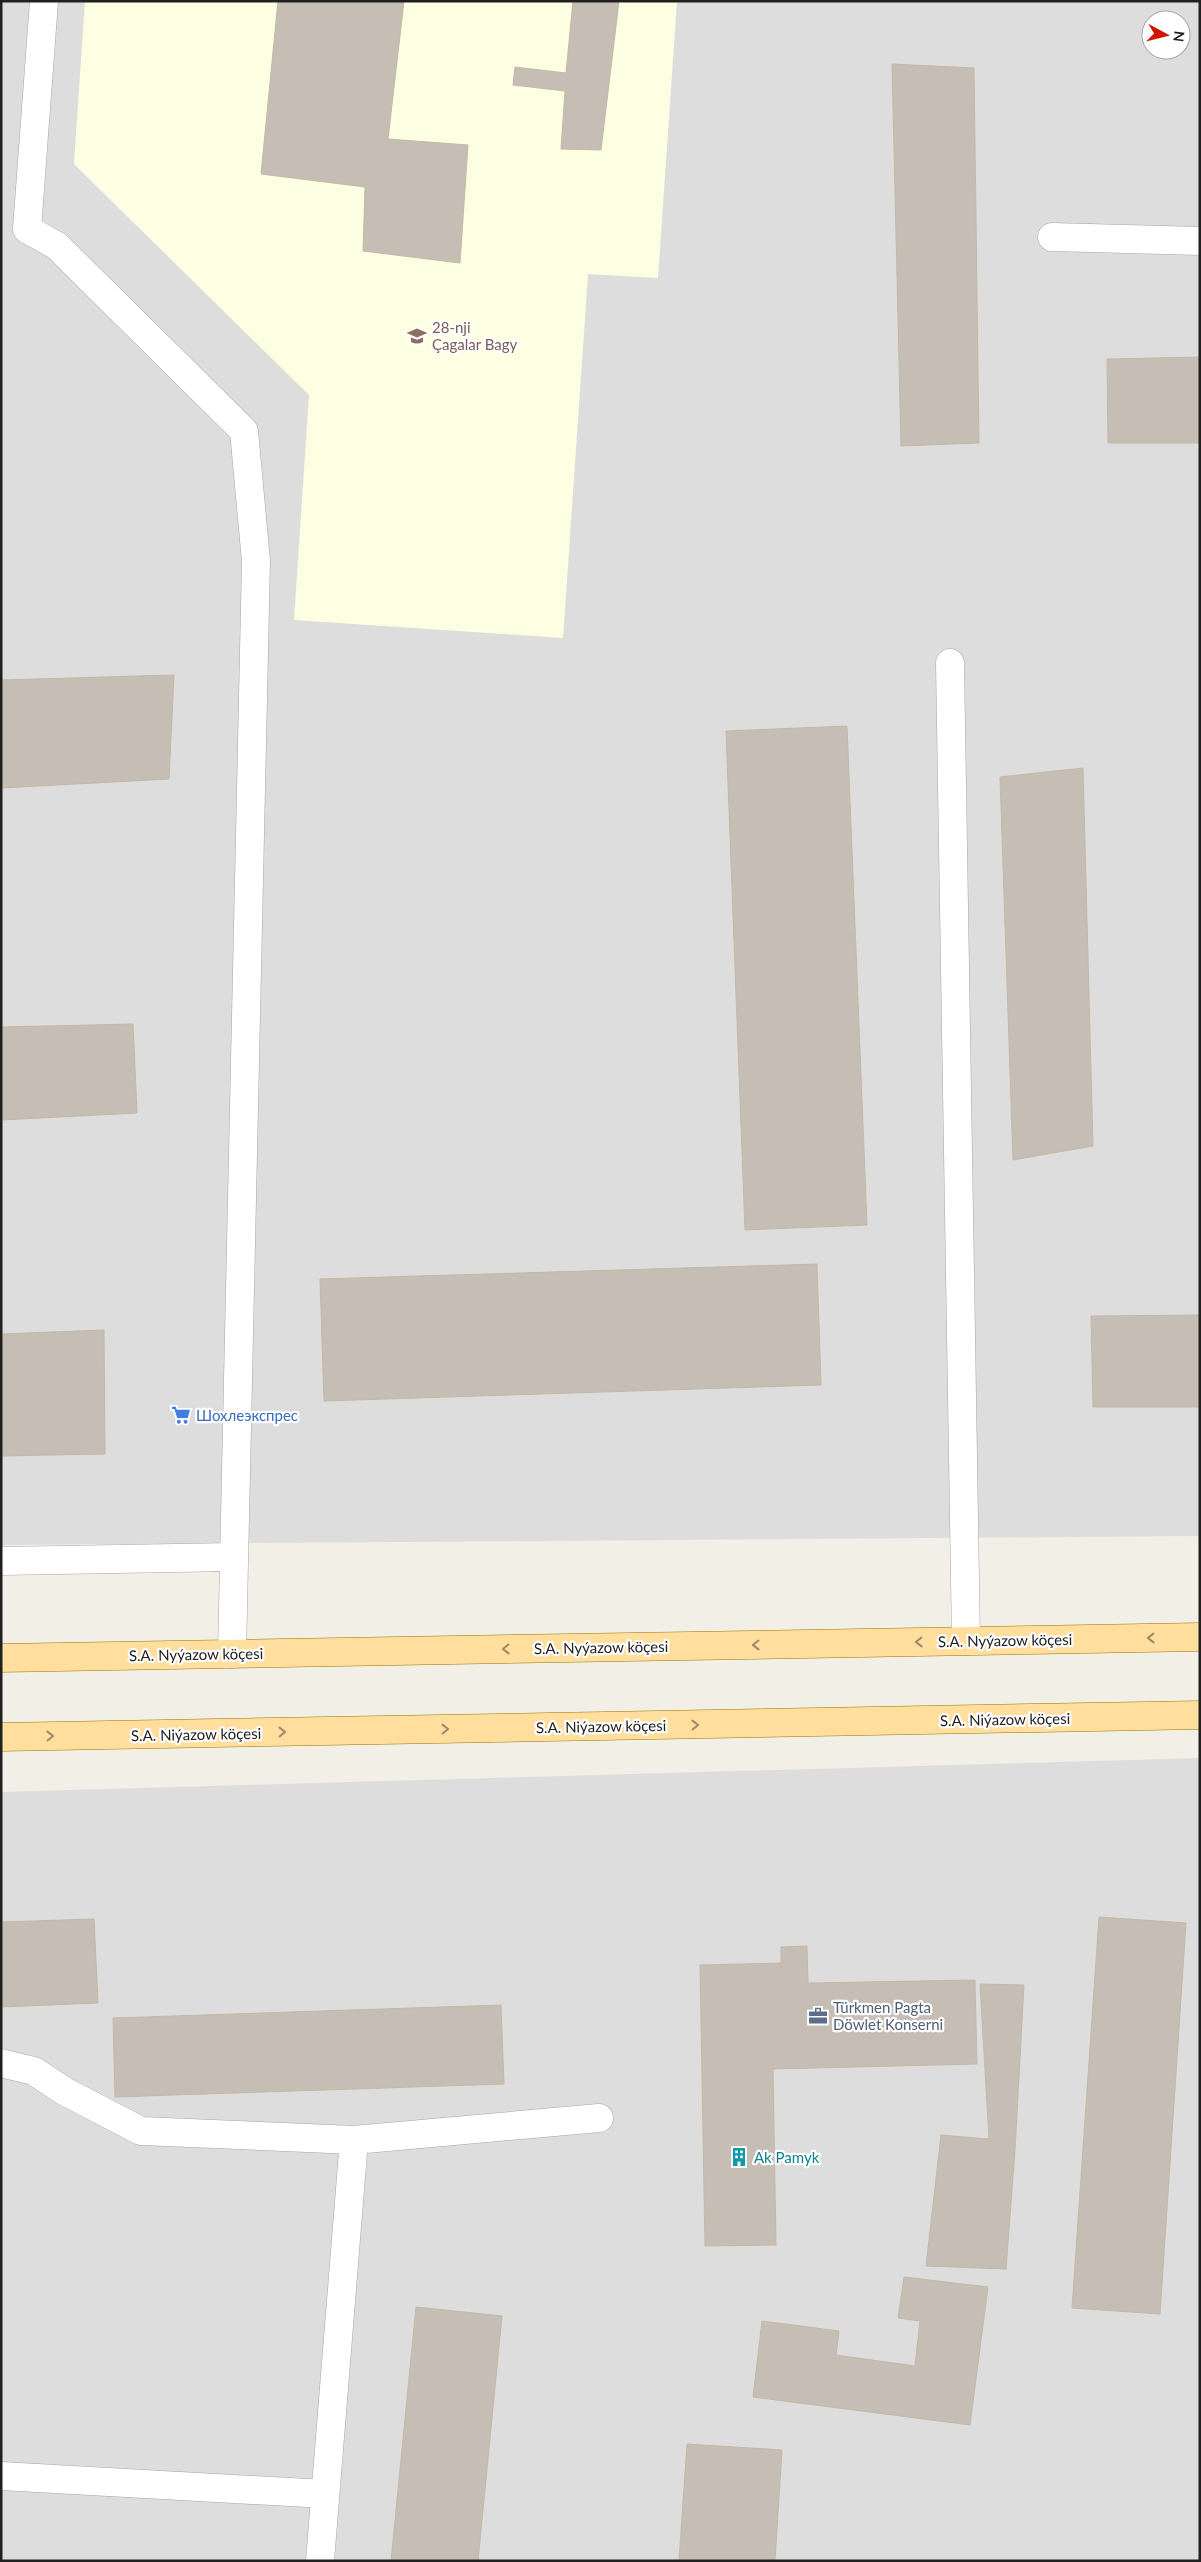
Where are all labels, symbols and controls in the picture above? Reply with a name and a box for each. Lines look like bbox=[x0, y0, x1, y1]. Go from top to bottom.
north arrow bbox=[1141, 10, 1191, 60]
text: N bbox=[1170, 30, 1188, 43]
place label: 28-nji Çagalar Bagy bbox=[432, 318, 518, 353]
school or university icon: 28-nji Çagalar Bagy bbox=[406, 325, 428, 347]
supermarket icon: Шохлеэкспрес bbox=[170, 1404, 192, 1426]
place label: Шохлеэкспрес bbox=[196, 1406, 298, 1424]
street label: S.A. Nyýazow köçesi bbox=[938, 1630, 1072, 1650]
one-way arrow bbox=[1147, 1633, 1154, 1643]
street label: S.A. Nyýazow köçesi bbox=[534, 1637, 668, 1657]
one-way arrow bbox=[914, 1637, 922, 1647]
one-way arrow bbox=[752, 1639, 760, 1650]
street label: S.A. Nyýazow köçesi bbox=[129, 1644, 263, 1664]
one-way arrow bbox=[502, 1644, 510, 1654]
street label: S.A. Niýazow köçesi bbox=[940, 1709, 1070, 1729]
street label: S.A. Niýazow köçesi bbox=[536, 1716, 666, 1736]
one-way arrow bbox=[691, 1719, 699, 1730]
street label: S.A. Niýazow köçesi bbox=[131, 1724, 261, 1744]
one-way arrow bbox=[442, 1724, 449, 1734]
one-way arrow bbox=[279, 1727, 287, 1737]
one-way arrow bbox=[46, 1731, 54, 1742]
place label: Türkmen Pagta Döwlet Konserni bbox=[833, 1998, 943, 2033]
office icon: Türkmen Pagta Döwlet Konserni bbox=[807, 2005, 829, 2027]
building icon: Ak Pamyk bbox=[728, 2146, 750, 2168]
place label: Ak Pamyk bbox=[754, 2148, 820, 2166]

